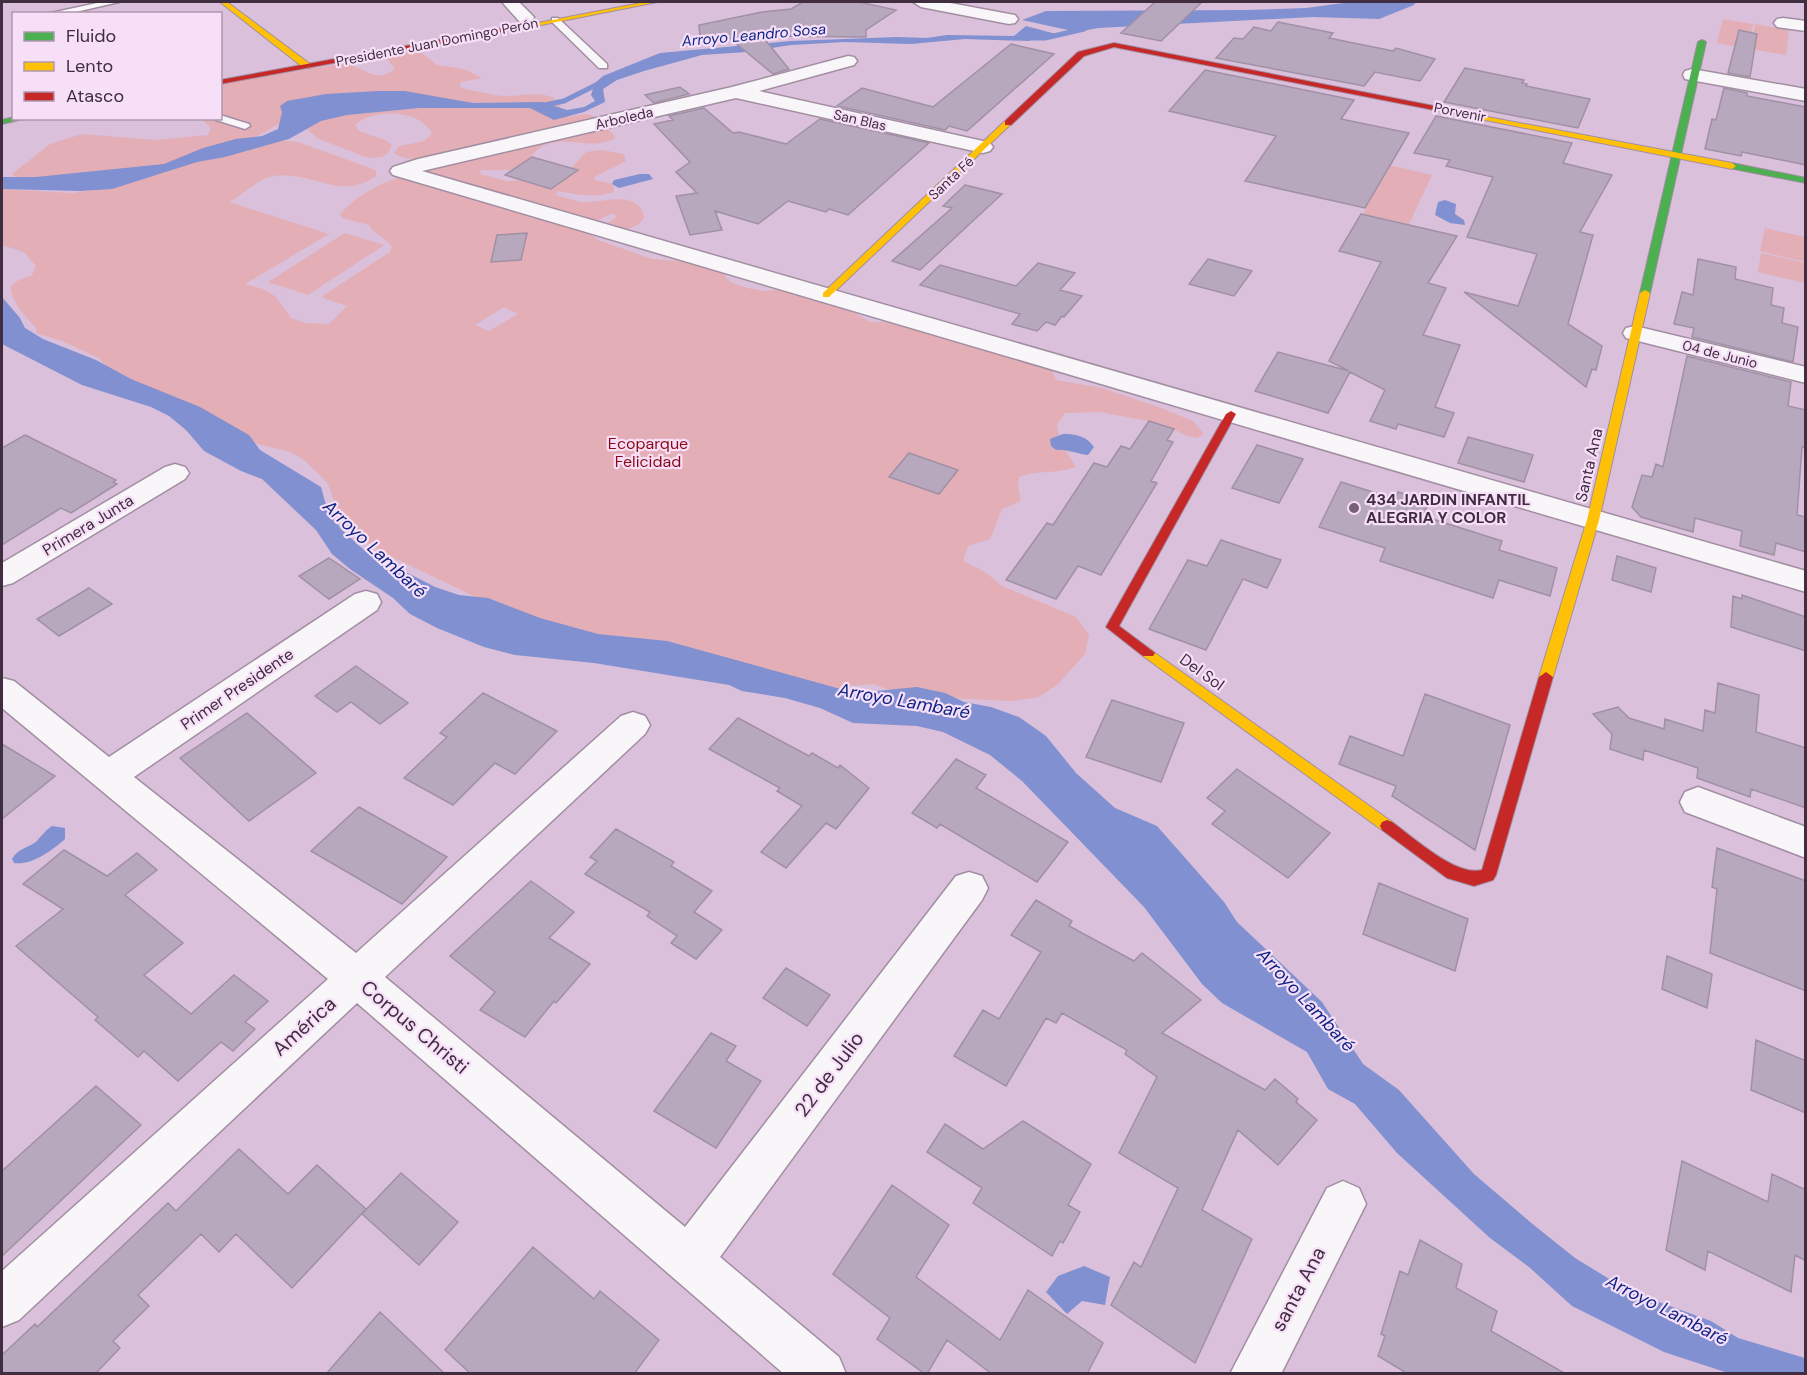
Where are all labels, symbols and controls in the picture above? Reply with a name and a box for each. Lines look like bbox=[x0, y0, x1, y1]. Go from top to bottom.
legend bbox=[12, 12, 222, 120]
street label: Presidente Juan Domingo Perón bbox=[334, 14, 540, 70]
water label: Arroyo Leandro Sosa bbox=[680, 19, 827, 51]
text: Fluido bbox=[66, 24, 116, 48]
text: Lento bbox=[66, 54, 113, 78]
text: Atasco bbox=[66, 84, 124, 108]
street label: Porvenir bbox=[1432, 98, 1488, 126]
street label: Arboleda bbox=[593, 103, 655, 133]
street label: San Blas bbox=[832, 105, 888, 135]
street label: Santa Fé bbox=[924, 152, 978, 204]
street label: 04 de Junio bbox=[1680, 336, 1760, 372]
street label: Santa Ana bbox=[1570, 426, 1608, 504]
park label: Ecoparque Felicidad bbox=[608, 433, 688, 472]
place label: 434 JARDIN INFANTIL ALEGRIA Y COLOR bbox=[1366, 489, 1531, 528]
street label: Primera Junta bbox=[39, 490, 137, 560]
water label: Arroyo Lambaré bbox=[317, 494, 432, 603]
marker: 434 JARDIN INFANTIL ALEGRIA Y COLOR bbox=[1347, 501, 1361, 515]
street label: Primer Presidente bbox=[176, 643, 298, 735]
street label: Del Sol bbox=[1175, 649, 1229, 695]
water label: Arroyo Lambaré bbox=[835, 677, 972, 724]
water label: Arroyo Lambaré bbox=[1251, 942, 1360, 1057]
street label: Corpus Christi bbox=[356, 974, 474, 1080]
street label: América bbox=[267, 991, 341, 1061]
street label: 22 de Julio bbox=[788, 1026, 870, 1122]
street label: santa Ana bbox=[1265, 1242, 1331, 1336]
water label: Arroyo Lambaré bbox=[1601, 1269, 1732, 1351]

